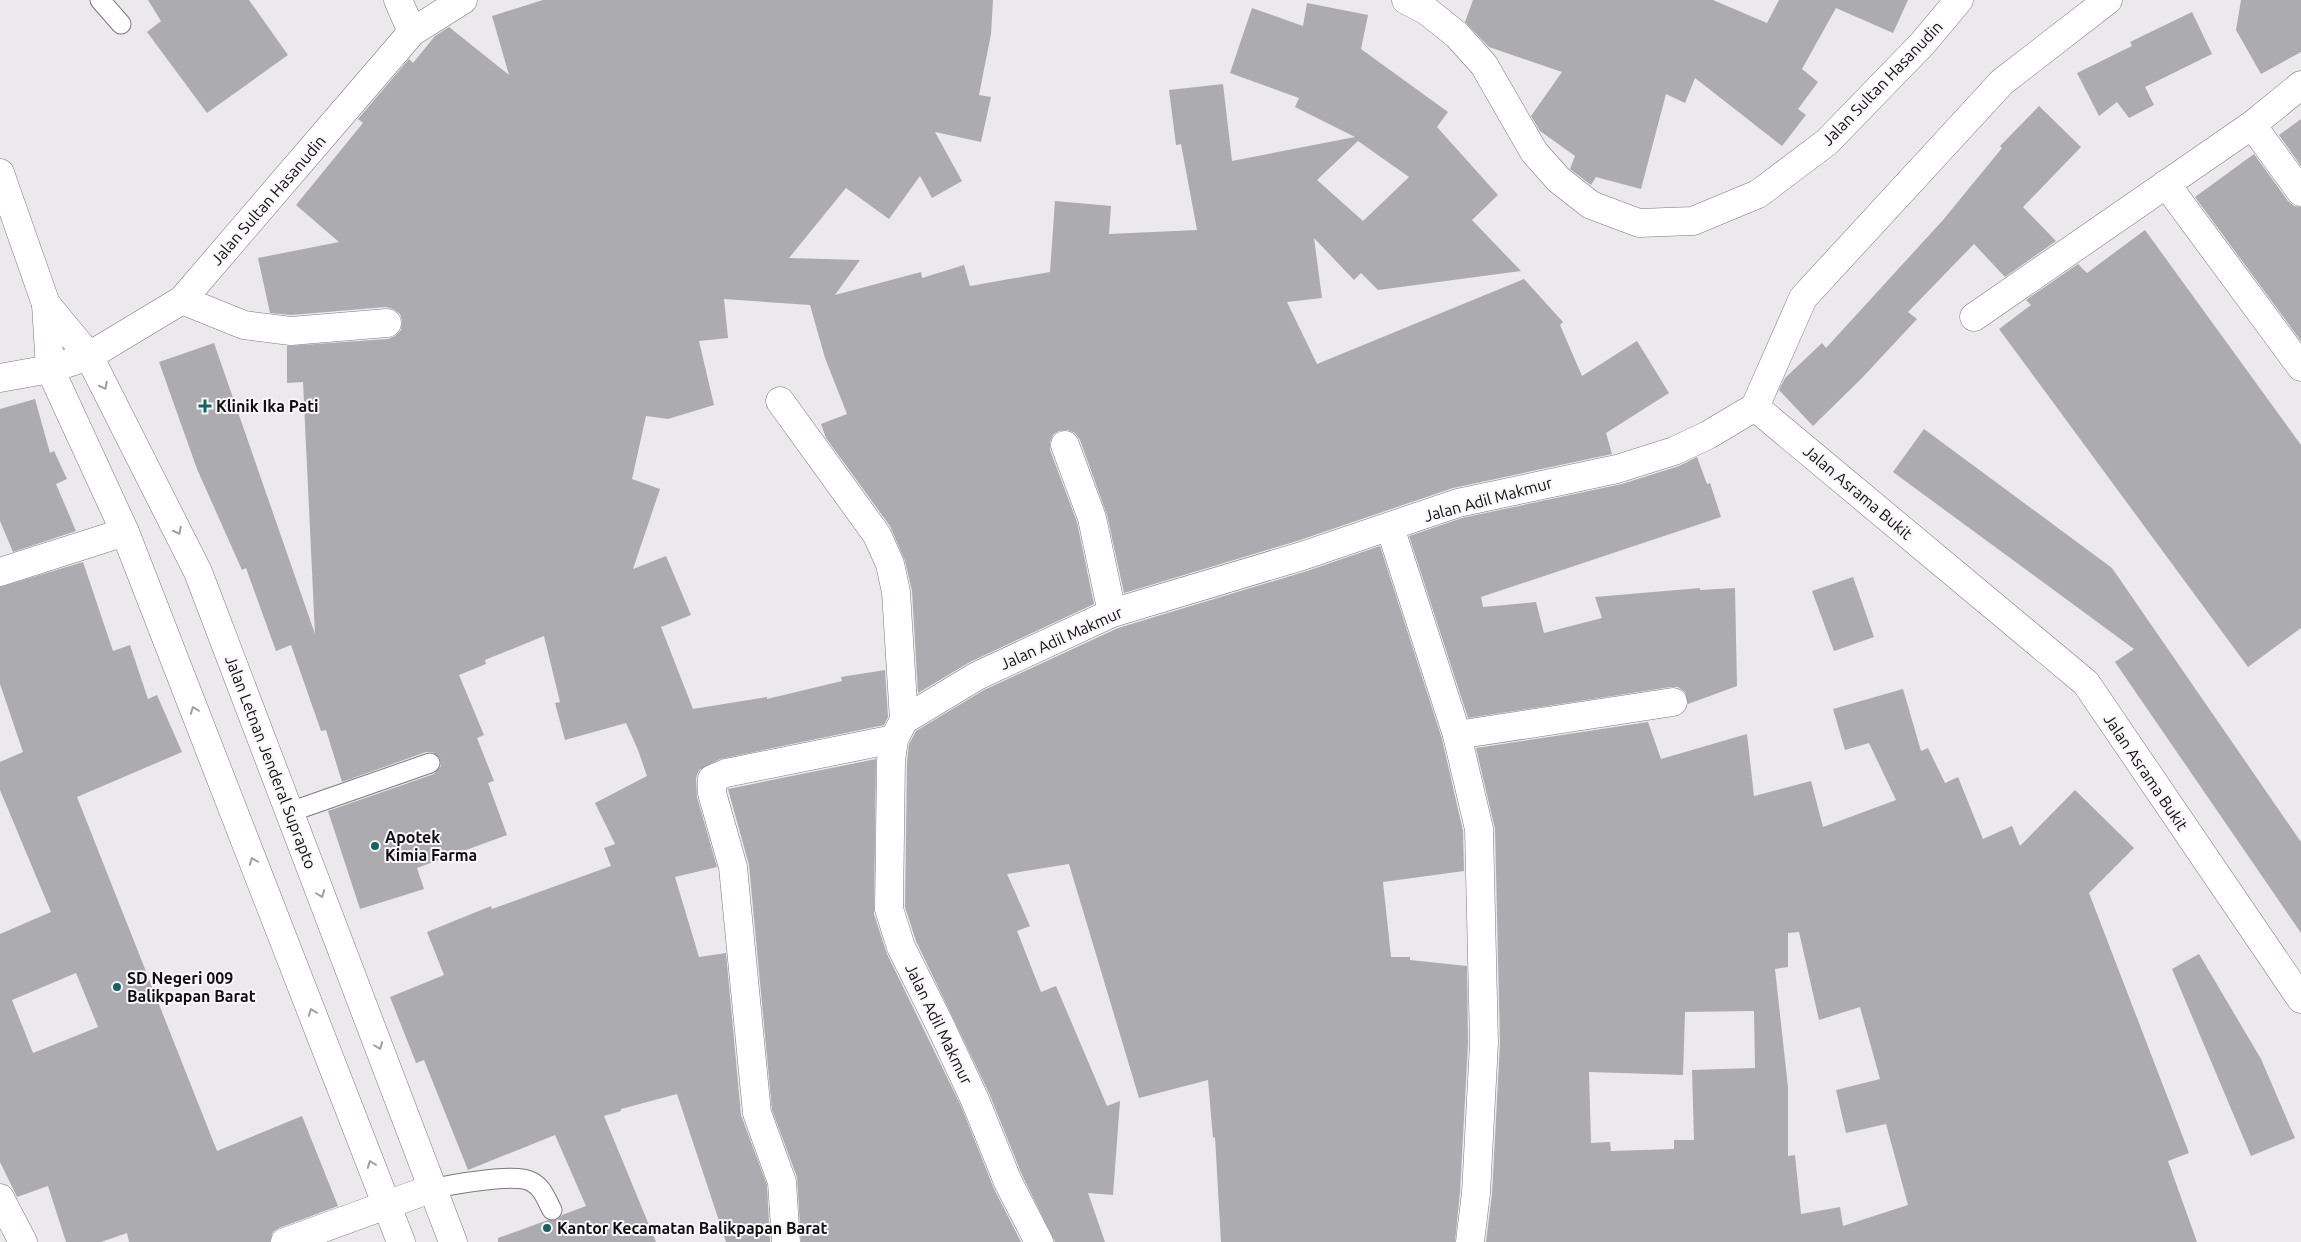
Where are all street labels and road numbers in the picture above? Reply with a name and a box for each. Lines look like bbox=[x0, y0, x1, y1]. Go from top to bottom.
street label: Jalan Sultan Hasanudin bbox=[1818, 17, 1946, 149]
street label: Jalan Sultan Hasanudin bbox=[207, 132, 329, 268]
street label: Jalan Asrama Bukit bbox=[1800, 441, 1917, 543]
street label: Jalan Adil Makmur bbox=[1422, 473, 1554, 525]
street label: Jalan Adil Makmur bbox=[997, 603, 1125, 673]
street label: Jalan Letnan Jenderal Suprapto bbox=[222, 653, 320, 871]
street label: Jalan Asrama Bukit bbox=[2100, 710, 2192, 834]
street label: Jalan Adil Makmur bbox=[902, 961, 976, 1087]

